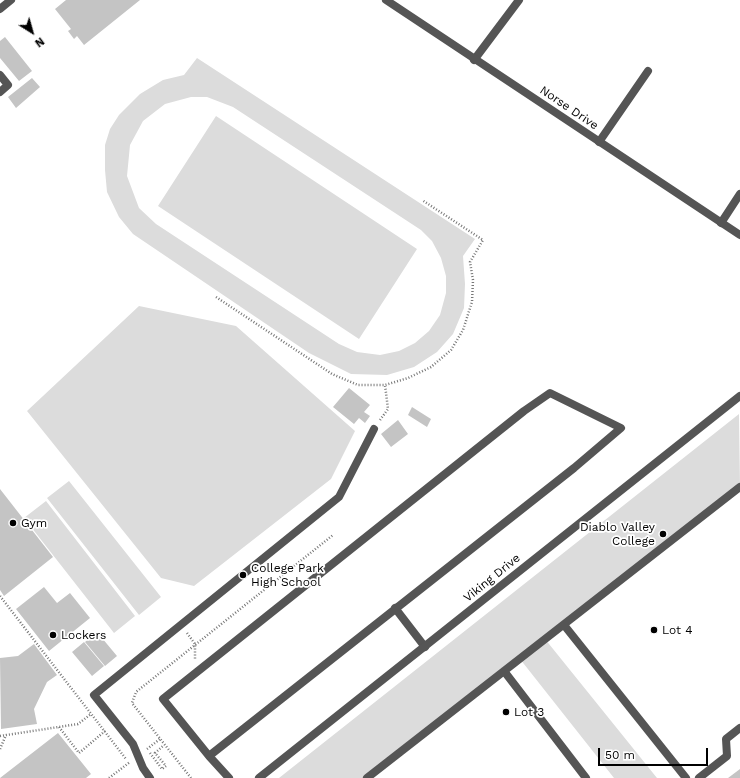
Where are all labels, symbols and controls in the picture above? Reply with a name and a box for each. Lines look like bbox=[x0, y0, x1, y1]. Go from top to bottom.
north arrow bbox=[12, 12, 52, 52]
text: N bbox=[32, 34, 47, 50]
street label: Norse Drive bbox=[537, 83, 601, 133]
place label: Gym bbox=[21, 516, 47, 530]
marker: Gym bbox=[8, 518, 18, 528]
place label: Diablo Valley College bbox=[580, 520, 655, 548]
marker: Diablo Valley College bbox=[658, 529, 668, 539]
street label: Viking Drive bbox=[461, 551, 523, 605]
place label: College Park High School bbox=[251, 561, 324, 589]
marker: College Park High School bbox=[238, 570, 248, 580]
place label: Lot 4 bbox=[662, 623, 693, 637]
marker: Lot 4 bbox=[649, 625, 659, 635]
place label: Lockers bbox=[61, 628, 106, 642]
marker: Lockers bbox=[48, 630, 58, 640]
place label: Lot 3 bbox=[514, 705, 544, 719]
marker: Lot 3 bbox=[501, 707, 511, 717]
scale bar bbox=[600, 740, 710, 766]
text: 50 m bbox=[605, 748, 635, 762]

